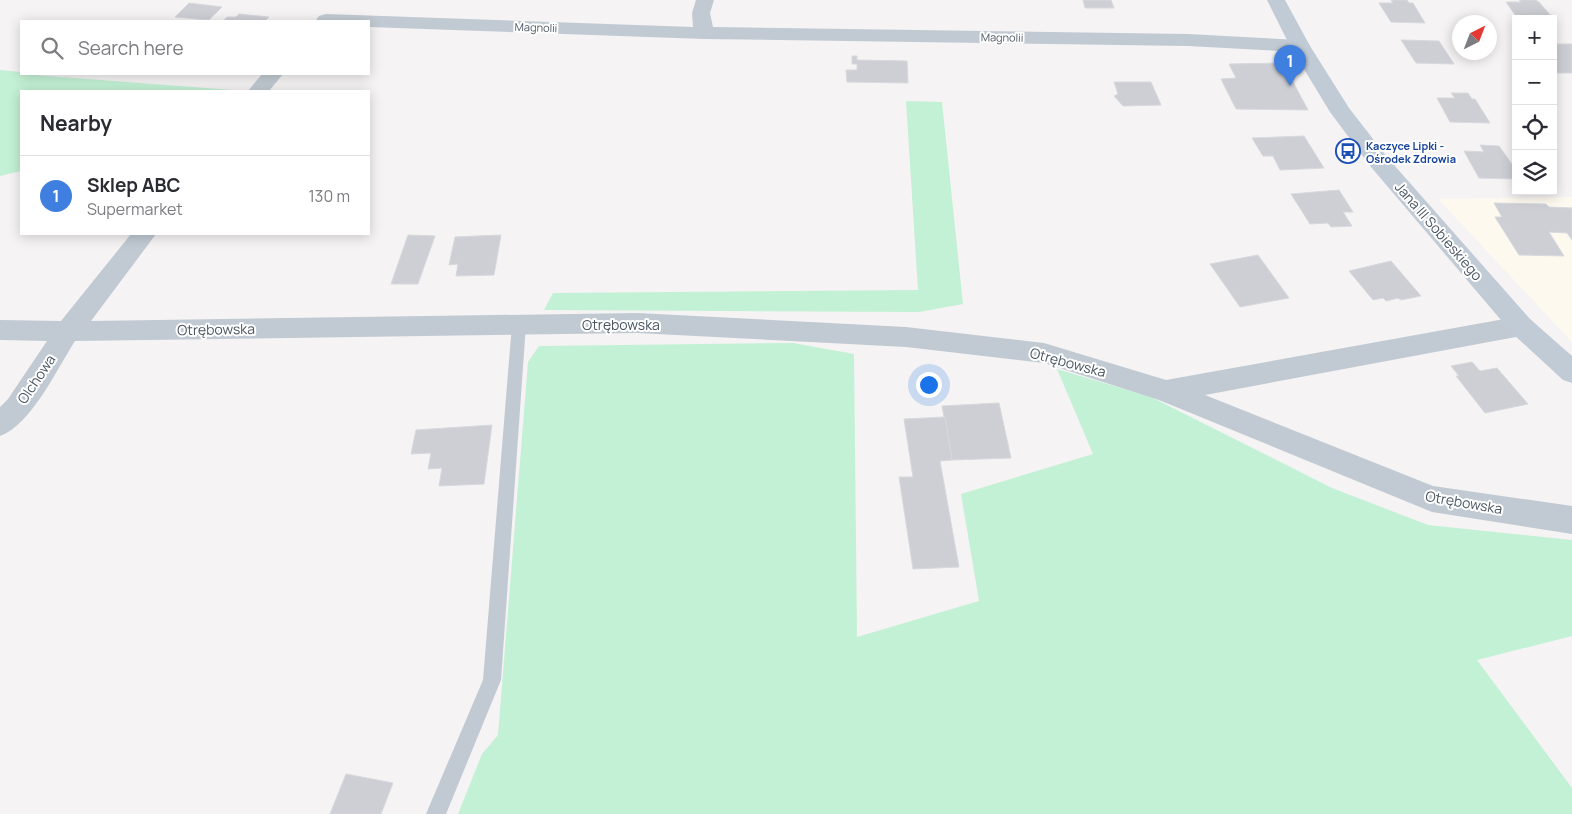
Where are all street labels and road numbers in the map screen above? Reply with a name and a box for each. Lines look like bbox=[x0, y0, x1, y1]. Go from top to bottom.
street label: Magnolii bbox=[514, 19, 558, 35]
street label: Magnolii bbox=[981, 29, 1023, 45]
street label: Jana III Sobieskiego bbox=[1391, 178, 1487, 284]
street label: Otrębowska bbox=[582, 315, 660, 334]
street label: Otrębowska bbox=[177, 319, 255, 339]
street label: Otrębowska bbox=[1028, 343, 1108, 381]
street label: Olchowa bbox=[13, 351, 59, 407]
street label: Otrębowska bbox=[1424, 486, 1504, 518]

